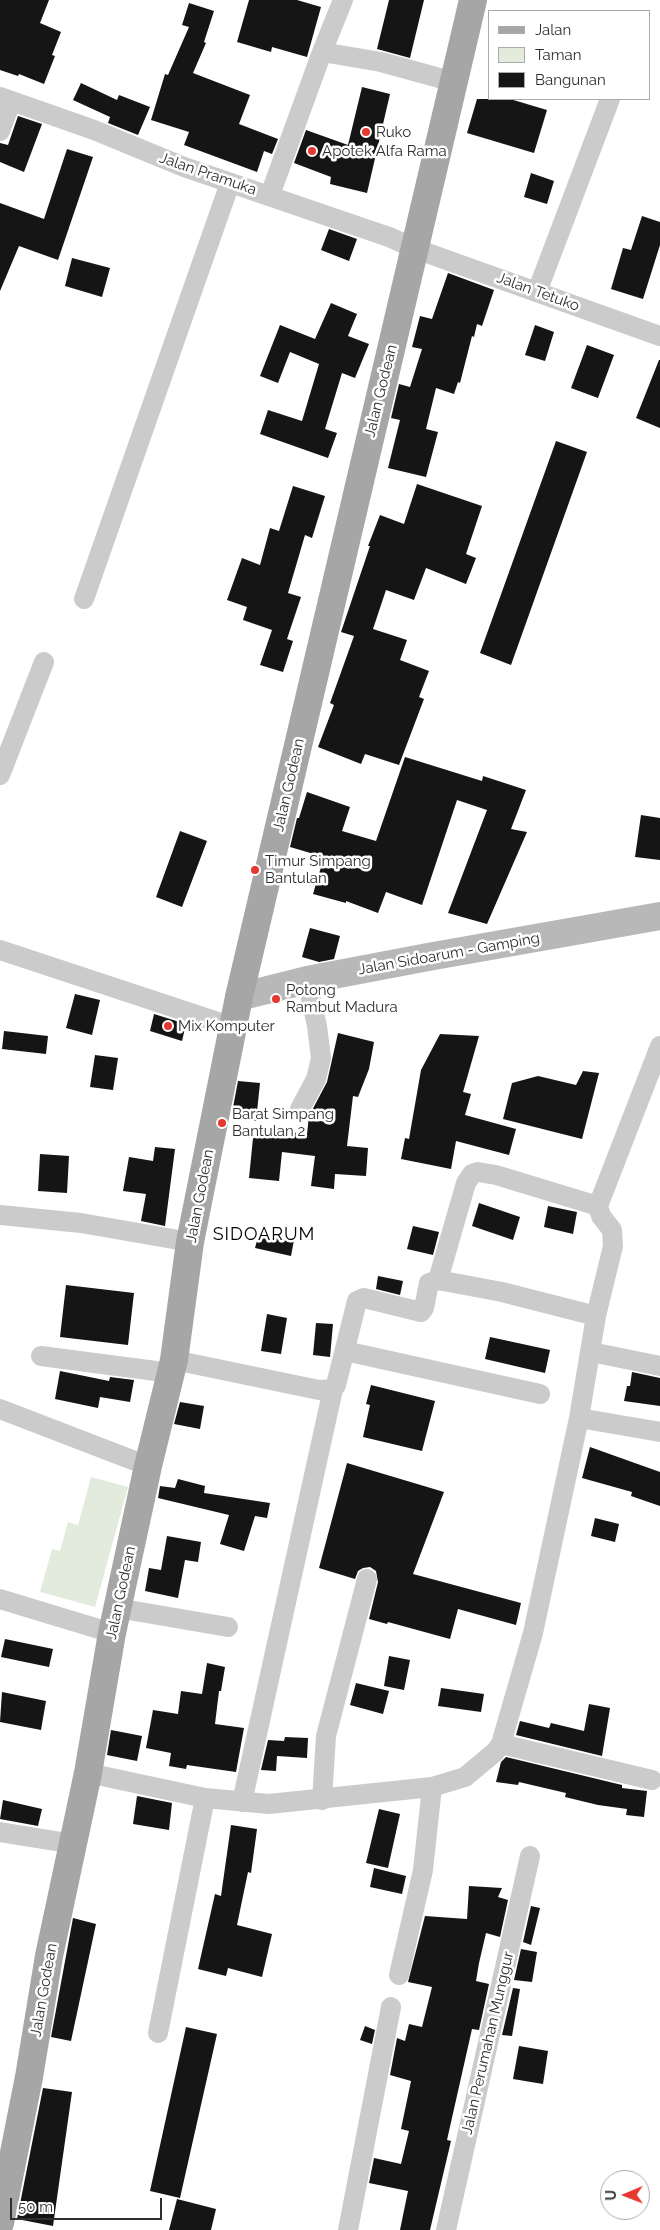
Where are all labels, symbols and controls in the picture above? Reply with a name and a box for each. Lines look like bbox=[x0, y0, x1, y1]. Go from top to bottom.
legend bbox=[488, 10, 650, 100]
text: Jalan bbox=[535, 21, 571, 39]
text: Taman bbox=[535, 46, 581, 64]
text: Bangunan bbox=[535, 71, 606, 89]
place label: Ruko bbox=[376, 123, 411, 141]
marker: Ruko bbox=[360, 126, 372, 138]
place label: Apotek Alfa Rama bbox=[322, 142, 447, 160]
marker: Apotek Alfa Rama bbox=[306, 145, 318, 157]
street label: Jalan Pramuka bbox=[157, 149, 259, 199]
street label: Jalan Tetuko bbox=[494, 269, 582, 315]
street label: Jalan Godean bbox=[361, 343, 401, 439]
street label: Jalan Godean bbox=[270, 737, 308, 833]
place label: Timur Simpang Bantulan bbox=[265, 852, 371, 887]
marker: Timur Simpang Bantulan bbox=[249, 864, 261, 876]
street label: Jalan Sidoarum - Gamping bbox=[357, 929, 541, 979]
place label: Potong Rambut Madura bbox=[286, 981, 398, 1016]
marker: Potong Rambut Madura bbox=[270, 993, 282, 1005]
place label: Mix Komputer bbox=[178, 1017, 275, 1035]
marker: Mix Komputer bbox=[162, 1020, 174, 1032]
place label: Barat Simpang Bantulan 2 bbox=[232, 1105, 334, 1140]
marker: Barat Simpang Bantulan 2 bbox=[216, 1117, 228, 1129]
street label: Jalan Godean bbox=[182, 1148, 218, 1244]
district label: SIDOARUM bbox=[212, 1224, 316, 1246]
street label: Jalan Godean bbox=[102, 1545, 140, 1641]
street label: Jalan Godean bbox=[27, 1942, 61, 2038]
street label: Jalan Perumahan Munggur bbox=[458, 1950, 518, 2136]
north arrow bbox=[600, 2170, 650, 2220]
scale bar bbox=[12, 2188, 165, 2220]
text: U bbox=[603, 2190, 619, 2201]
text: 50 m bbox=[18, 2198, 53, 2216]

